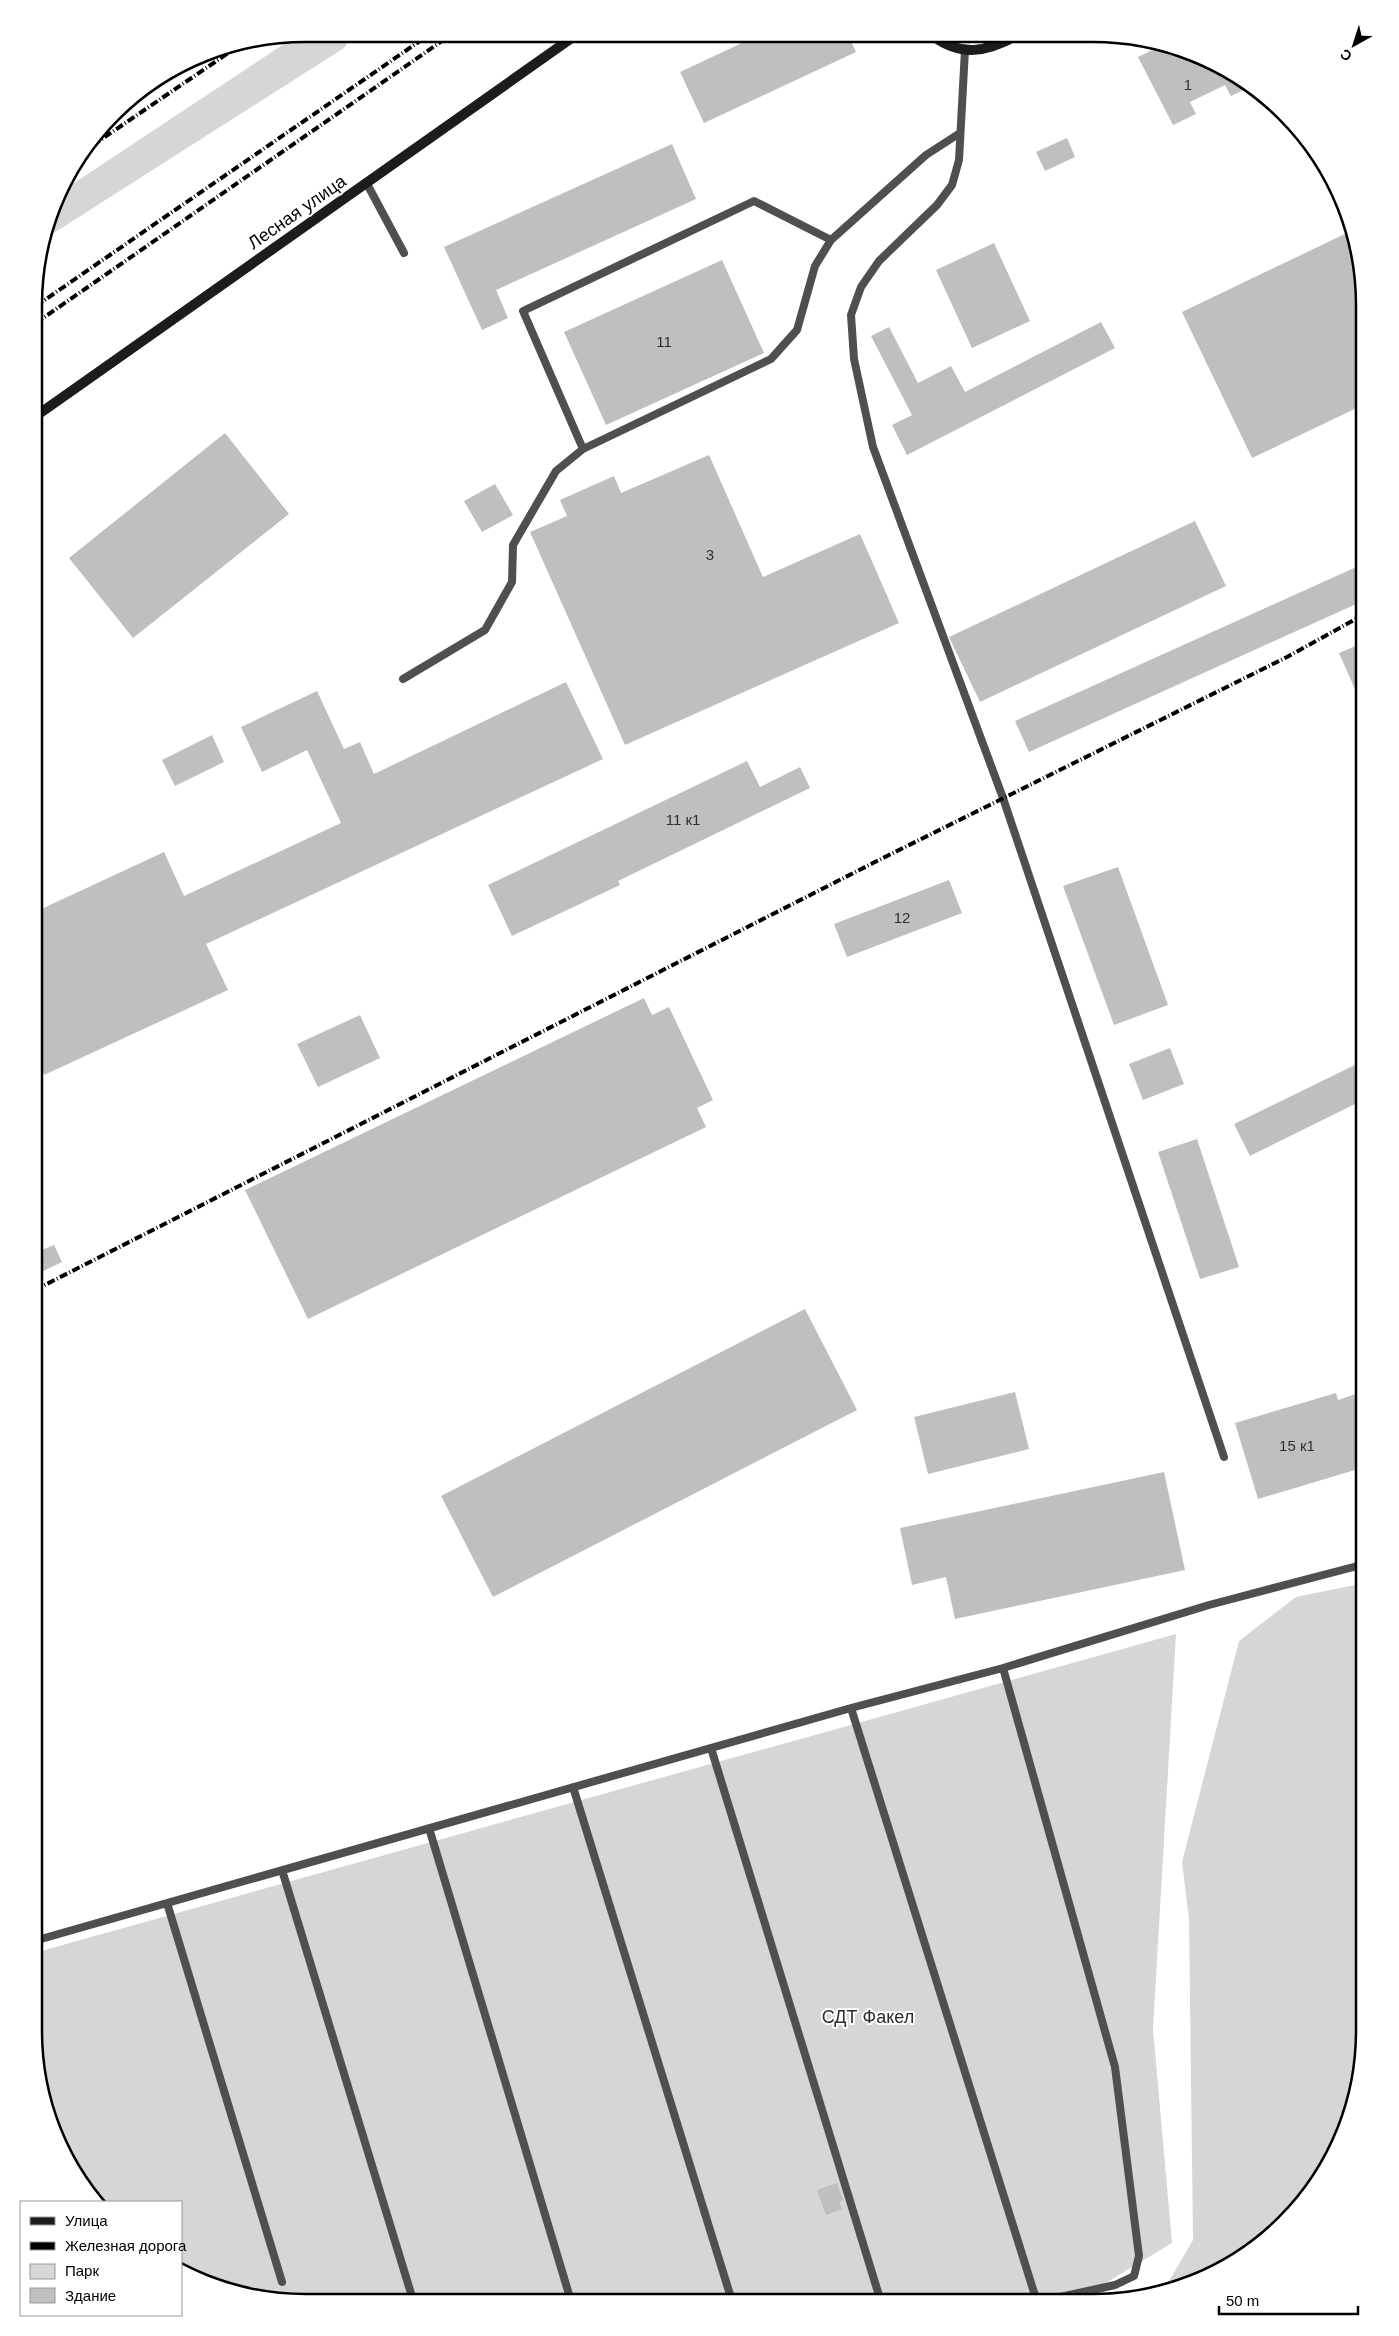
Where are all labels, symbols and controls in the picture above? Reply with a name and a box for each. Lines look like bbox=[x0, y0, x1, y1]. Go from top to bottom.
north arrow bbox=[1329, 20, 1379, 70]
text: С bbox=[1337, 46, 1355, 65]
house number: 1 bbox=[1184, 76, 1192, 93]
street label: Лесная улица bbox=[244, 170, 351, 253]
house number: 11 bbox=[656, 333, 672, 350]
house number: 3 bbox=[706, 546, 714, 563]
house number: 11 к1 bbox=[666, 811, 700, 828]
house number: 12 bbox=[894, 909, 910, 926]
house number: 15 к1 bbox=[1279, 1437, 1315, 1454]
park label: СДТ Факел bbox=[822, 2007, 914, 2027]
legend bbox=[20, 2201, 182, 2316]
text: Улица bbox=[65, 2212, 108, 2229]
text: Железная дорога bbox=[65, 2237, 187, 2254]
text: Парк bbox=[65, 2262, 99, 2279]
scale bar bbox=[1219, 2284, 1358, 2316]
text: Здание bbox=[65, 2287, 116, 2304]
text: 50 m bbox=[1226, 2292, 1259, 2309]

